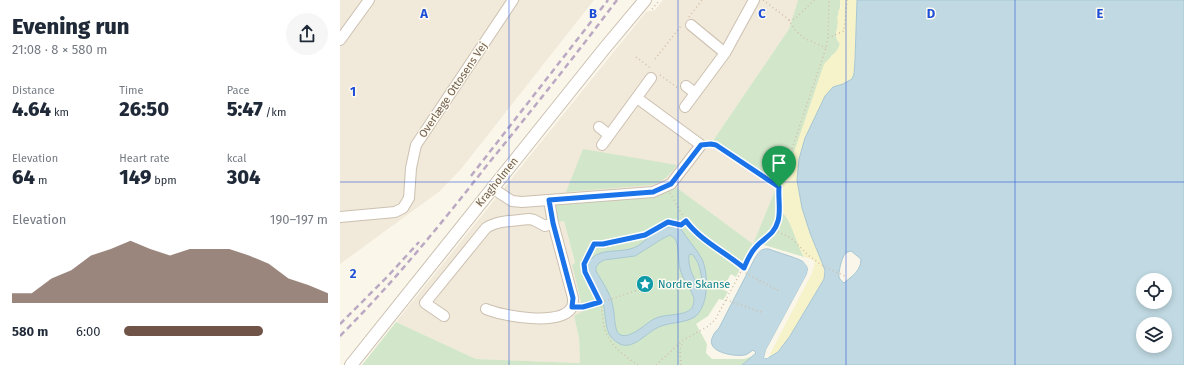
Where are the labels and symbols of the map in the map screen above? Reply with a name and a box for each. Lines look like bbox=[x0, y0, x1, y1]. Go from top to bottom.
text: A bbox=[419, 6, 428, 21]
text: B bbox=[589, 6, 597, 21]
text: C bbox=[758, 6, 766, 21]
text: D bbox=[927, 6, 936, 21]
text: E bbox=[1097, 6, 1104, 21]
street label: Overlæge Ottosens Vej bbox=[416, 40, 490, 140]
text: 1 bbox=[350, 84, 356, 99]
pin bbox=[762, 146, 796, 187]
street label: Kragholmen bbox=[473, 155, 521, 209]
text: 2 bbox=[350, 266, 357, 281]
place icon: Nordre Skanse bbox=[635, 274, 655, 294]
place label: Nordre Skanse bbox=[658, 278, 730, 291]

